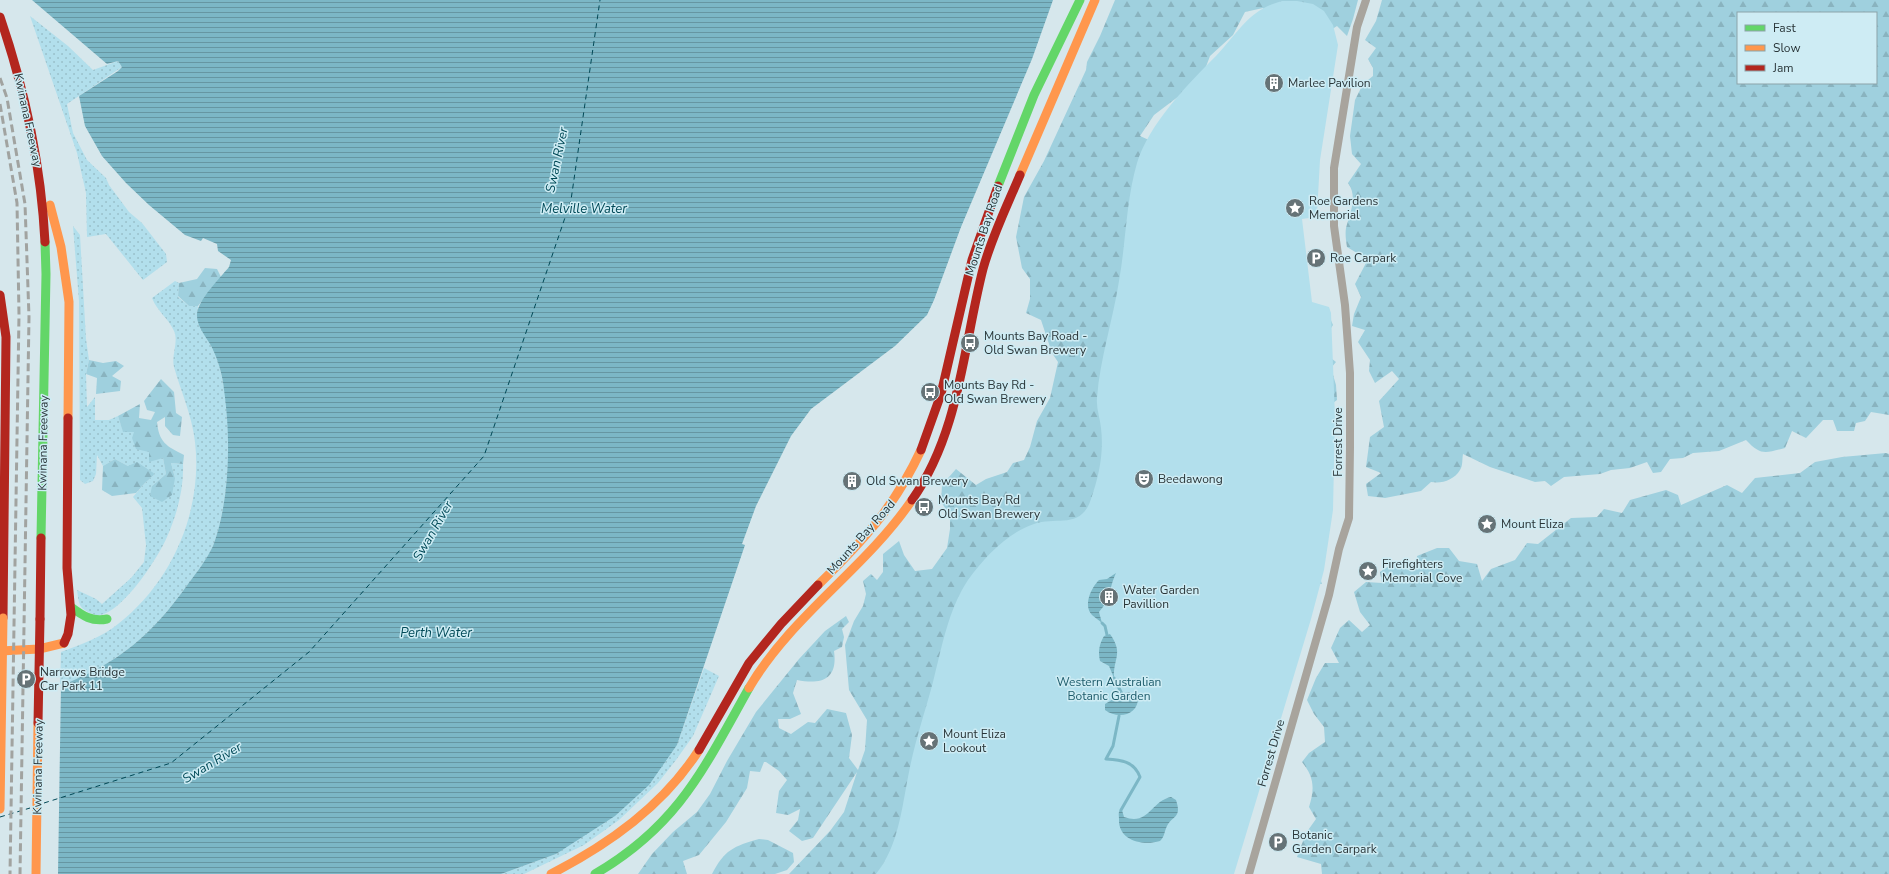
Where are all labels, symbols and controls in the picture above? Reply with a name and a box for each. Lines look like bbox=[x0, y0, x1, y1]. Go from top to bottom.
legend bbox=[1737, 12, 1877, 84]
text: Fast bbox=[1773, 20, 1796, 36]
text: Slow bbox=[1773, 40, 1801, 56]
text: Jam bbox=[1772, 60, 1794, 76]
street label: Kwinana Freeway bbox=[10, 72, 46, 169]
building icon: Marlee Pavilion bbox=[1263, 72, 1285, 94]
place label: Marlee Pavilion bbox=[1288, 75, 1371, 91]
water label: Swan River bbox=[541, 125, 573, 194]
street label: Mounts Bay Road bbox=[962, 182, 1006, 278]
place label: Roe Gardens Memorial bbox=[1309, 193, 1379, 223]
place icon: Roe Gardens Memorial bbox=[1284, 197, 1306, 219]
water label: Melville Water bbox=[541, 200, 627, 218]
parking icon: Roe Carpark bbox=[1305, 247, 1327, 269]
place label: Roe Carpark bbox=[1330, 250, 1397, 266]
place label: Mounts Bay Road - Old Swan Brewery bbox=[984, 328, 1087, 358]
bus stop icon: Mounts Bay Road - Old Swan Brewery bbox=[959, 332, 981, 354]
place label: Mounts Bay Rd - Old Swan Brewery bbox=[944, 377, 1047, 407]
bus stop icon: Mounts Bay Rd - Old Swan Brewery bbox=[919, 381, 941, 403]
street label: Kwinana Freeway bbox=[34, 394, 52, 491]
street label: Forrest Drive bbox=[1330, 407, 1346, 477]
theatre icon: Beedawong bbox=[1133, 468, 1155, 490]
building icon: Old Swan Brewery bbox=[841, 470, 863, 492]
place label: Beedawong bbox=[1158, 471, 1223, 487]
place label: Old Swan Brewery bbox=[866, 473, 969, 489]
place label: Mounts Bay Rd Old Swan Brewery bbox=[938, 492, 1041, 522]
street label: Mounts Bay Road bbox=[823, 496, 899, 578]
bus stop icon: Mounts Bay Rd Old Swan Brewery bbox=[913, 496, 935, 518]
water label: Swan River bbox=[409, 498, 458, 564]
place icon: Mount Eliza bbox=[1476, 513, 1498, 535]
place label: Mount Eliza bbox=[1501, 516, 1564, 532]
place label: Firefighters Memorial Cove bbox=[1382, 556, 1462, 586]
place icon: Firefighters Memorial Cove bbox=[1357, 560, 1379, 582]
place label: Water Garden Pavillion bbox=[1123, 582, 1199, 612]
building icon: Water Garden Pavillion bbox=[1098, 586, 1120, 608]
water label: Perth Water bbox=[400, 624, 472, 642]
place label: Narrows Bridge Car Park 11 bbox=[40, 664, 125, 694]
parking icon: Narrows Bridge Car Park 11 bbox=[15, 668, 37, 690]
park label: Western Australian Botanic Garden bbox=[1057, 674, 1161, 704]
street label: Forrest Drive bbox=[1254, 717, 1288, 789]
street label: Kwinana Freeway bbox=[29, 718, 47, 815]
place label: Mount Eliza Lookout bbox=[943, 726, 1006, 756]
place icon: Mount Eliza Lookout bbox=[918, 730, 940, 752]
water label: Swan River bbox=[179, 738, 245, 788]
place label: Botanic Garden Carpark bbox=[1292, 827, 1378, 857]
parking icon: Botanic Garden Carpark bbox=[1267, 831, 1289, 853]

